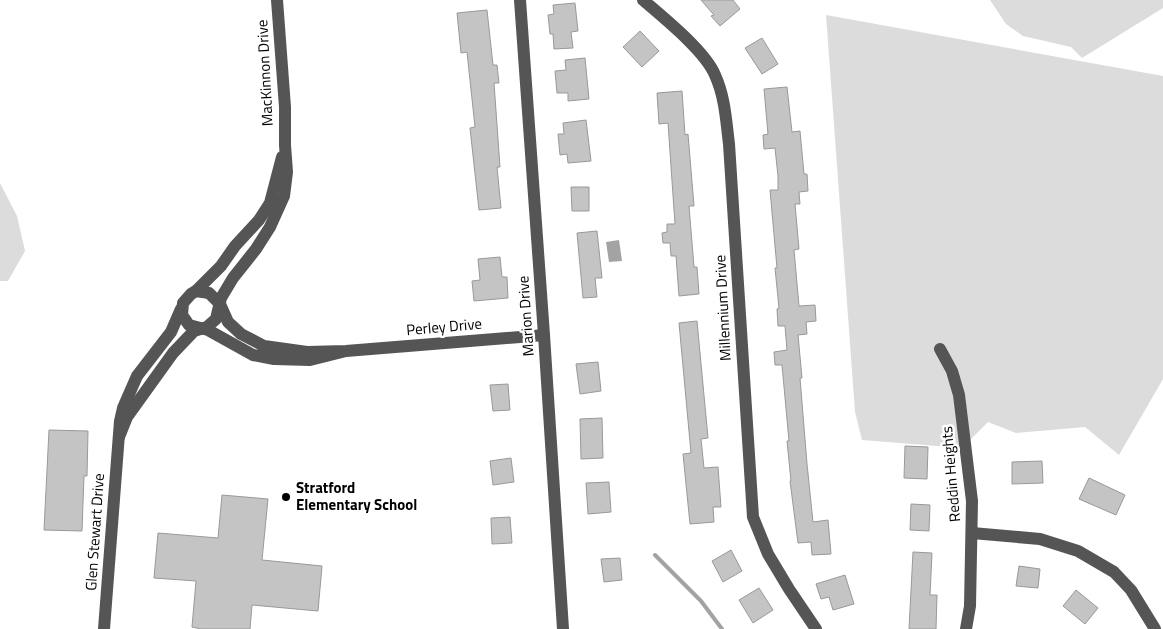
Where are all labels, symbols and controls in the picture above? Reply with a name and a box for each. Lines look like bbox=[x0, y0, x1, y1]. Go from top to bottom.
street label: MacKinnon Drive bbox=[250, 19, 279, 127]
street label: Millennium Drive bbox=[708, 254, 737, 362]
street label: Marion Drive bbox=[511, 275, 540, 357]
street label: Perley Drive bbox=[405, 312, 483, 341]
street label: Reddin Heights bbox=[935, 425, 966, 523]
street label: Glen Stewart Drive bbox=[79, 472, 110, 592]
place label: Stratford Elementary School bbox=[296, 476, 417, 516]
marker: Stratford Elementary School bbox=[280, 491, 292, 503]

